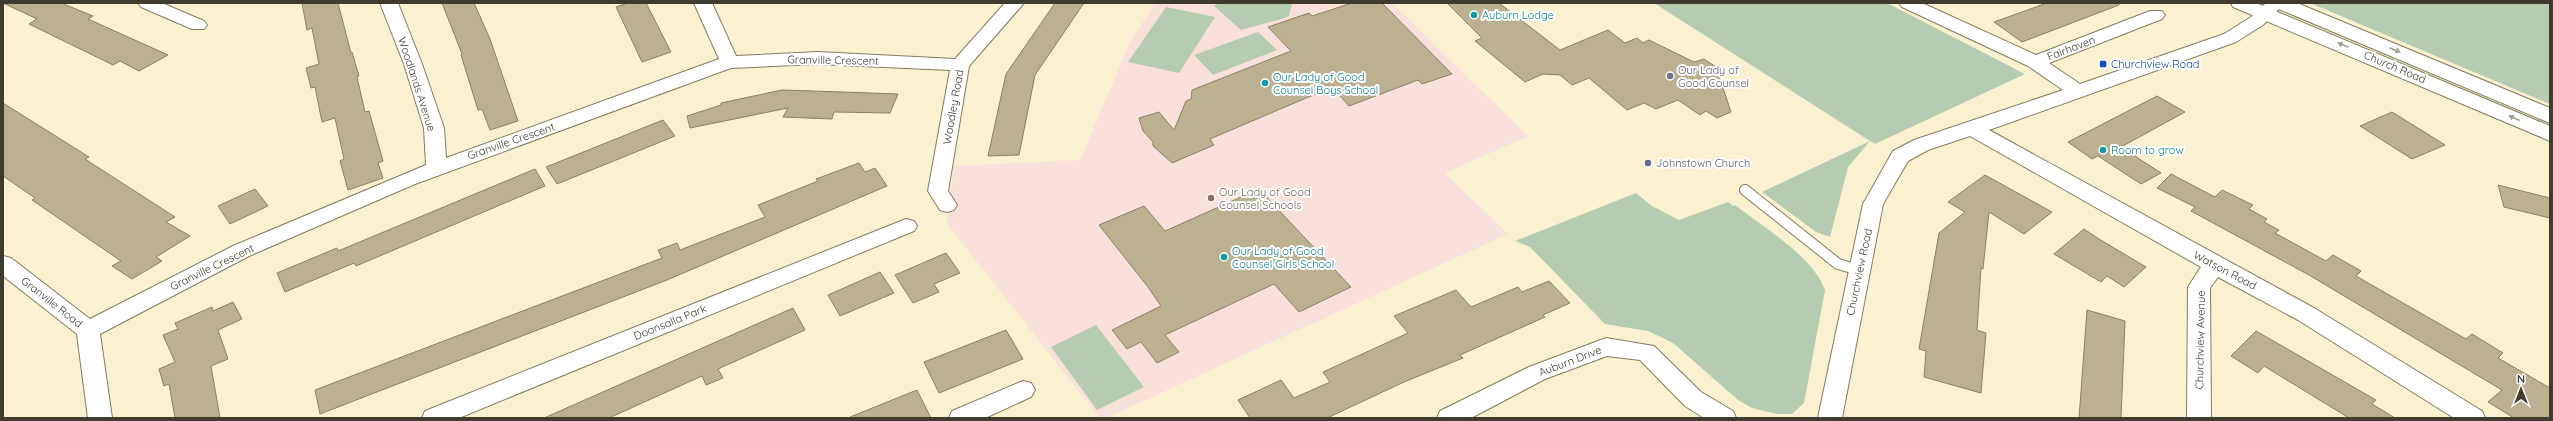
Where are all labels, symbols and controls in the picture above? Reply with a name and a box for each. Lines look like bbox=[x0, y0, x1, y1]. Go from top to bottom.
place label: Auburn Lodge bbox=[1482, 8, 1554, 22]
marker: Auburn Lodge bbox=[1469, 10, 1479, 20]
street label: Fairhaven bbox=[2045, 32, 2097, 64]
street label: Woodlands Avenue bbox=[395, 35, 439, 133]
one-way arrow bbox=[2337, 42, 2349, 48]
one-way arrow bbox=[2389, 47, 2401, 53]
street label: Church Road bbox=[2362, 48, 2428, 86]
street label: Granville Crescent bbox=[787, 52, 879, 68]
place label: Churchview Road bbox=[2111, 57, 2200, 71]
marker: Churchview Road bbox=[2098, 59, 2108, 69]
place label: Our Lady of Good Counsel bbox=[1678, 63, 1749, 90]
street label: Woodley Road bbox=[940, 69, 966, 145]
place label: Our Lady of Good Counsel Boys School bbox=[1273, 70, 1378, 97]
marker: Our Lady of Good Counsel bbox=[1665, 71, 1675, 81]
marker: Our Lady of Good Counsel Boys School bbox=[1260, 78, 1270, 88]
one-way arrow bbox=[2509, 115, 2520, 121]
street label: Granville Crescent bbox=[465, 119, 557, 163]
place label: Room to grow bbox=[2111, 143, 2184, 157]
marker: Room to grow bbox=[2098, 145, 2108, 155]
place label: Johnstown Church bbox=[1656, 156, 1750, 170]
marker: Johnstown Church bbox=[1643, 158, 1653, 168]
place label: Our Lady of Good Counsel Schools bbox=[1219, 185, 1311, 212]
marker: Our Lady of Good Counsel Schools bbox=[1206, 193, 1216, 203]
street label: Churchview Road bbox=[1843, 227, 1875, 317]
street label: Granville Crescent bbox=[168, 241, 256, 293]
place label: Our Lady of Good Counsel Girls School bbox=[1232, 244, 1334, 271]
street label: Watson Road bbox=[2191, 247, 2259, 293]
marker: Our Lady of Good Counsel Girls School bbox=[1219, 252, 1229, 262]
street label: Granville Road bbox=[18, 274, 86, 330]
street label: Churchview Avenue bbox=[2192, 290, 2208, 390]
street label: Doonsalla Park bbox=[631, 301, 709, 343]
street label: Auburn Drive bbox=[1537, 343, 1603, 379]
north arrow bbox=[2501, 369, 2541, 409]
text: N bbox=[2517, 372, 2525, 386]

